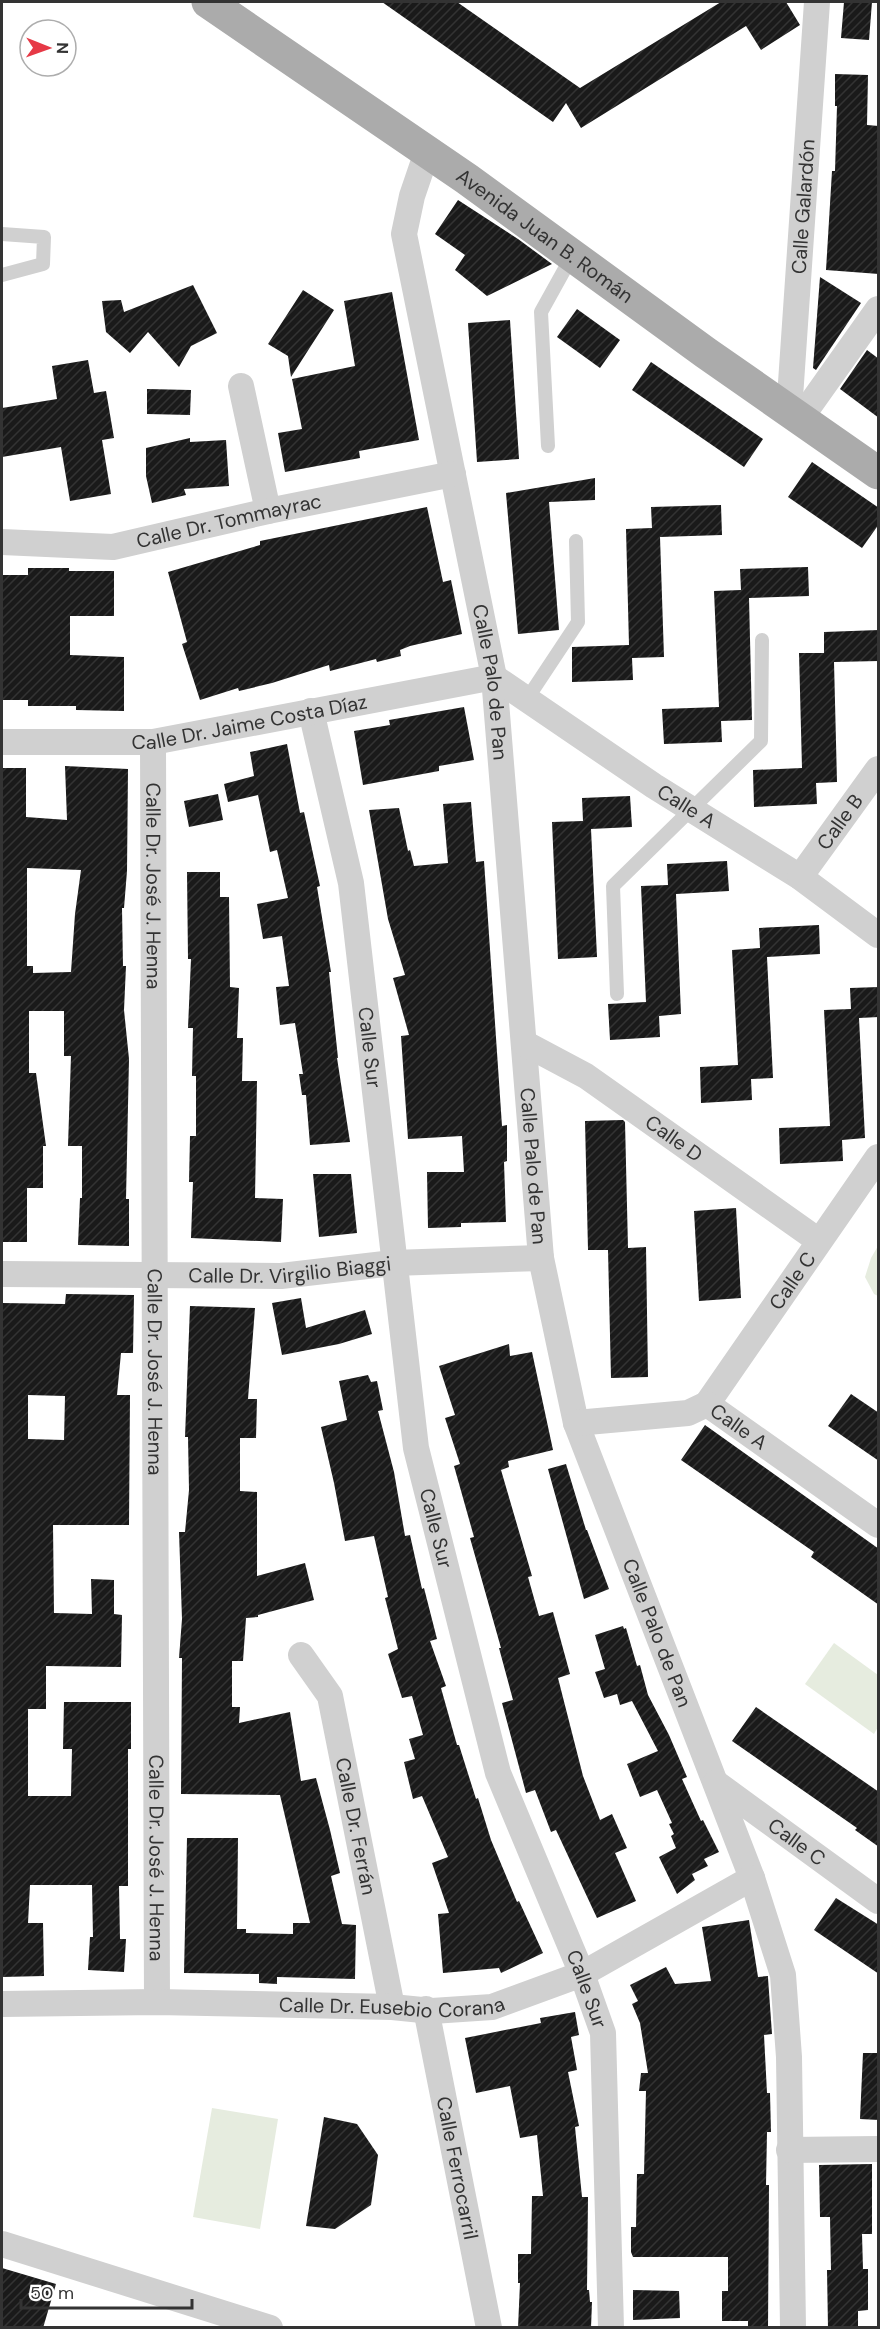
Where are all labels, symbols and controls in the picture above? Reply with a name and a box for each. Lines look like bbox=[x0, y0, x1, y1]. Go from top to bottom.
north arrow bbox=[18, 18, 78, 78]
text: N bbox=[52, 42, 73, 54]
street label: Calle Galardón bbox=[785, 138, 821, 275]
street label: Avenida Juan B. Román bbox=[451, 163, 638, 309]
street label: Calle Dr. Tommayrac bbox=[134, 488, 324, 554]
street label: Calle Palo de Pan bbox=[467, 602, 514, 761]
street label: Calle Dr. Jaime Costa Díaz bbox=[132, 689, 369, 755]
street label: Calle A bbox=[652, 778, 721, 834]
street label: Calle Dr. José J. Henna bbox=[140, 782, 167, 990]
street label: Calle B bbox=[811, 789, 869, 855]
street label: Calle Sur bbox=[352, 1005, 387, 1089]
street label: Calle Palo de Pan bbox=[514, 1087, 553, 1245]
street label: Calle D bbox=[640, 1109, 708, 1168]
street label: Calle C bbox=[763, 1246, 822, 1315]
street label: Calle Dr. Virgilio Biaggi bbox=[188, 1250, 392, 1289]
street label: Calle Dr. José J. Henna bbox=[142, 1268, 168, 1476]
street label: Calle A bbox=[705, 1397, 773, 1456]
street label: Calle Sur bbox=[414, 1486, 459, 1571]
street label: Calle Palo de Pan bbox=[617, 1555, 698, 1711]
street label: Calle Dr. José J. Henna bbox=[143, 1754, 170, 1962]
street label: Calle Dr. Ferrán bbox=[330, 1755, 382, 1897]
street label: Calle C bbox=[763, 1812, 831, 1872]
street label: Calle Sur bbox=[560, 1946, 613, 2031]
street label: Calle Dr. Eusebio Corana bbox=[279, 1990, 508, 2024]
street label: Calle Ferrocarril bbox=[431, 2094, 484, 2242]
scale bar bbox=[21, 2272, 192, 2310]
text: 50 m bbox=[30, 2281, 74, 2305]

